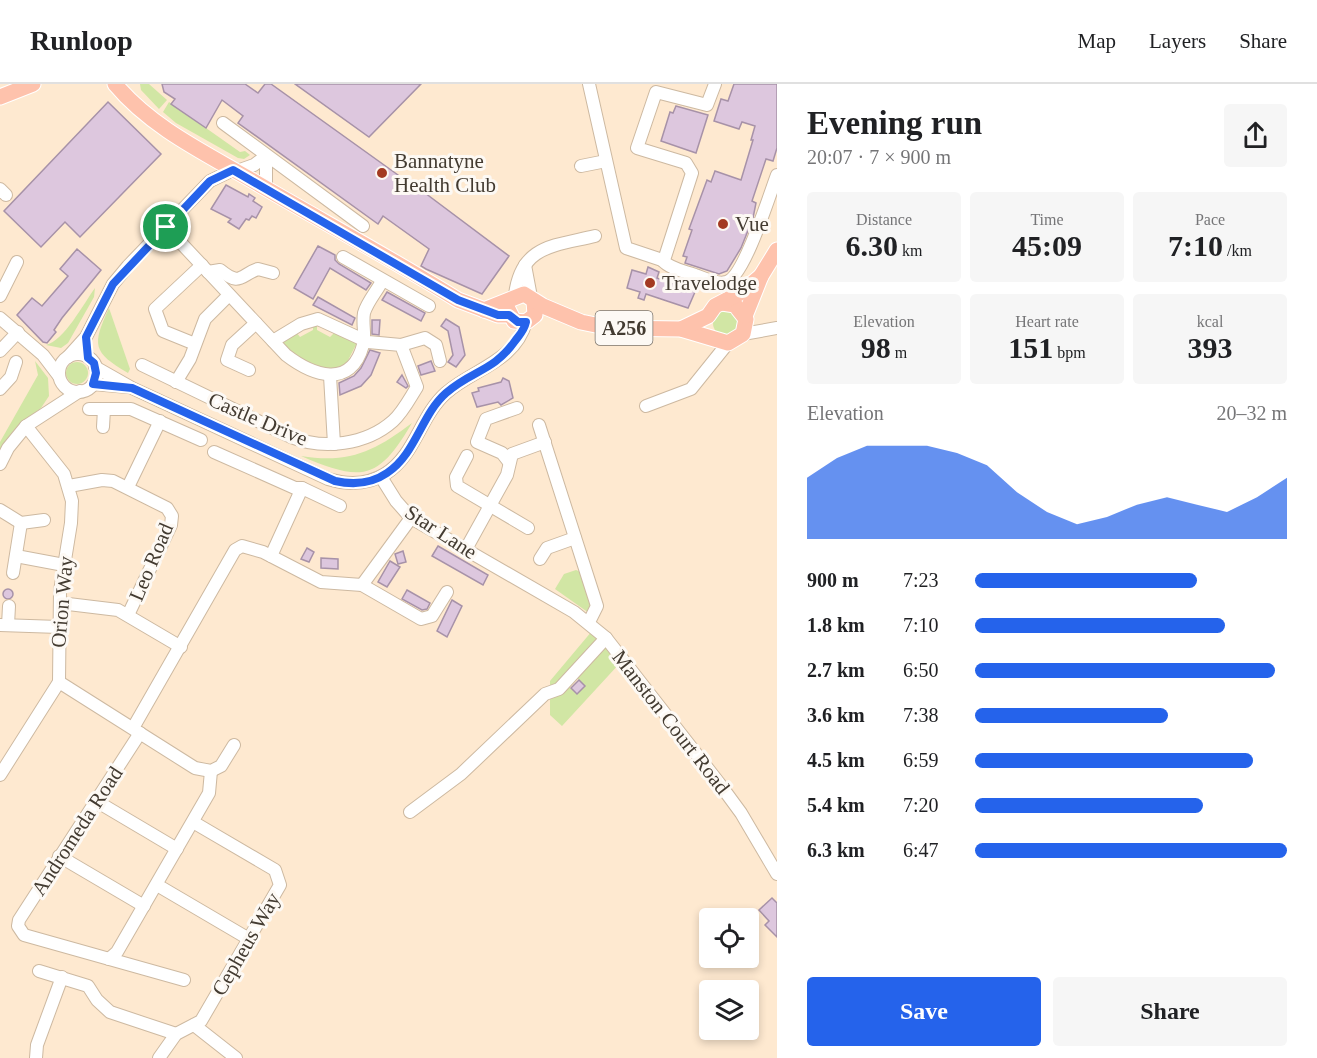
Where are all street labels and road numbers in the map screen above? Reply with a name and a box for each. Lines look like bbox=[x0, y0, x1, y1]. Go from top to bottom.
road number: A256 bbox=[596, 311, 652, 345]
street label: Castle Drive bbox=[205, 387, 311, 451]
street label: Star Lane bbox=[400, 500, 482, 564]
street label: Leo Road bbox=[124, 519, 178, 605]
street label: Orion Way bbox=[46, 555, 78, 649]
street label: Manston Court Road bbox=[607, 645, 735, 799]
street label: Andromeda Road bbox=[26, 762, 128, 900]
street label: Cepheus Way bbox=[207, 888, 285, 1000]

